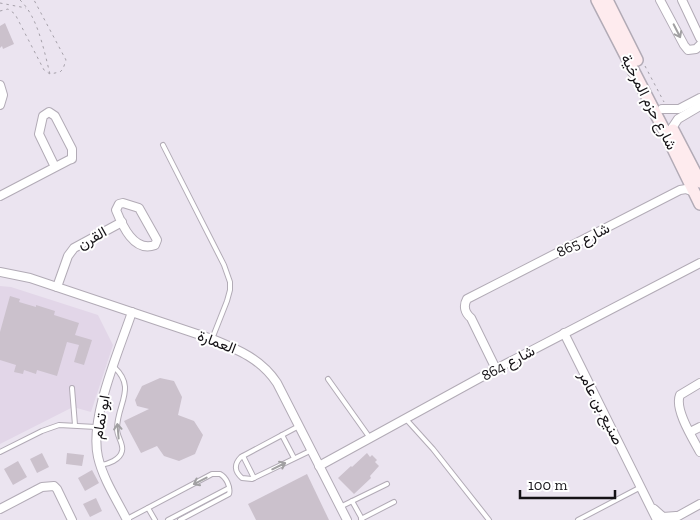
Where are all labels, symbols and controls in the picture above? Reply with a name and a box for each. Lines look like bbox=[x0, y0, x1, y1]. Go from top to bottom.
one-way arrow bbox=[672, 24, 682, 39]
street label: شارع حزم المرخية bbox=[615, 51, 681, 154]
street label: شارع 865 bbox=[553, 219, 614, 263]
street label: القرن bbox=[74, 223, 110, 253]
street label: العمارة bbox=[195, 326, 239, 358]
street label: شارع 864 bbox=[478, 341, 539, 386]
street label: صنيع بن عامر bbox=[572, 367, 627, 449]
street label: ابو تمام bbox=[88, 394, 115, 440]
one-way arrow bbox=[114, 423, 123, 439]
one-way arrow bbox=[271, 461, 286, 470]
scale bar bbox=[520, 468, 615, 500]
text: 100 m bbox=[528, 476, 567, 494]
one-way arrow bbox=[193, 477, 208, 486]

